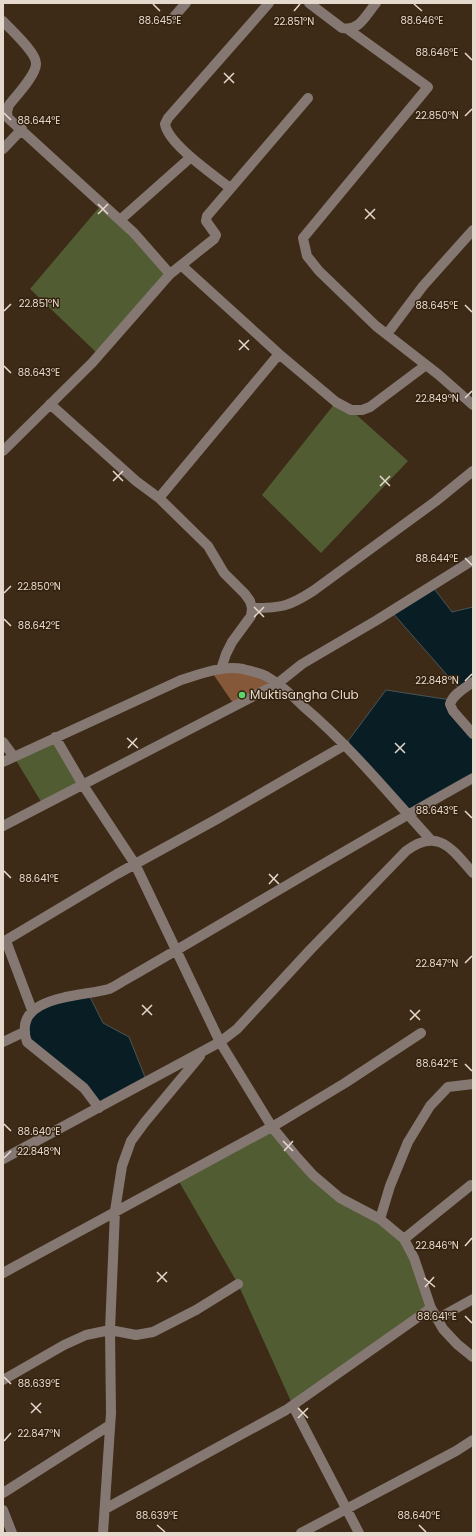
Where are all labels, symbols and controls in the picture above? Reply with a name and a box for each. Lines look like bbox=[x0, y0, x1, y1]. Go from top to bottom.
text: 88.645°E bbox=[139, 13, 181, 28]
text: 88.646°E bbox=[401, 13, 443, 28]
text: 22.851°N bbox=[274, 14, 314, 29]
text: 88.646°E bbox=[416, 45, 458, 60]
text: 22.850°N bbox=[415, 108, 459, 123]
text: 88.644°E bbox=[18, 113, 60, 128]
text: 22.851°N bbox=[19, 296, 59, 311]
text: 88.645°E bbox=[416, 298, 458, 313]
text: 88.643°E bbox=[18, 365, 60, 380]
text: 22.849°N bbox=[415, 391, 459, 406]
text: 88.644°E bbox=[416, 551, 458, 566]
text: 22.850°N bbox=[17, 579, 61, 594]
text: 88.642°E bbox=[18, 618, 60, 633]
text: 22.848°N bbox=[415, 673, 459, 688]
place label: Muktisangha Club bbox=[250, 686, 359, 703]
marker: Muktisangha Club bbox=[237, 690, 247, 700]
text: 88.643°E bbox=[416, 803, 458, 818]
text: 88.641°E bbox=[19, 871, 59, 886]
text: 22.847°N bbox=[416, 956, 458, 971]
text: 88.642°E bbox=[416, 1056, 458, 1071]
text: 88.640°E bbox=[18, 1124, 60, 1139]
text: 22.848°N bbox=[17, 1144, 61, 1159]
text: 22.846°N bbox=[415, 1238, 459, 1253]
text: 88.641°E bbox=[417, 1309, 457, 1324]
text: 88.639°E bbox=[18, 1376, 60, 1391]
text: 22.847°N bbox=[18, 1426, 60, 1441]
text: 88.639°E bbox=[136, 1508, 178, 1523]
text: 88.640°E bbox=[398, 1508, 440, 1523]

